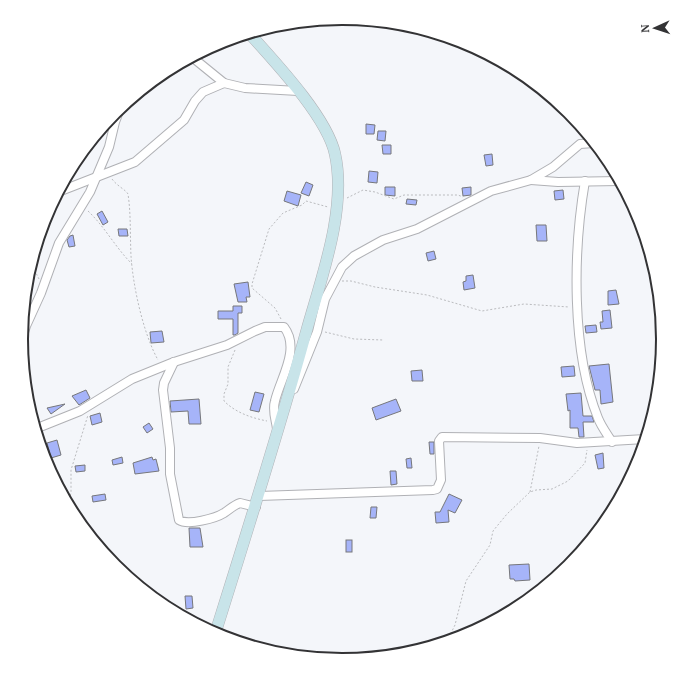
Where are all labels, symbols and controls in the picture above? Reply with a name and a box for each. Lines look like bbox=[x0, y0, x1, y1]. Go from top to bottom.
north arrow bbox=[635, 8, 675, 48]
text: N bbox=[638, 23, 652, 33]

